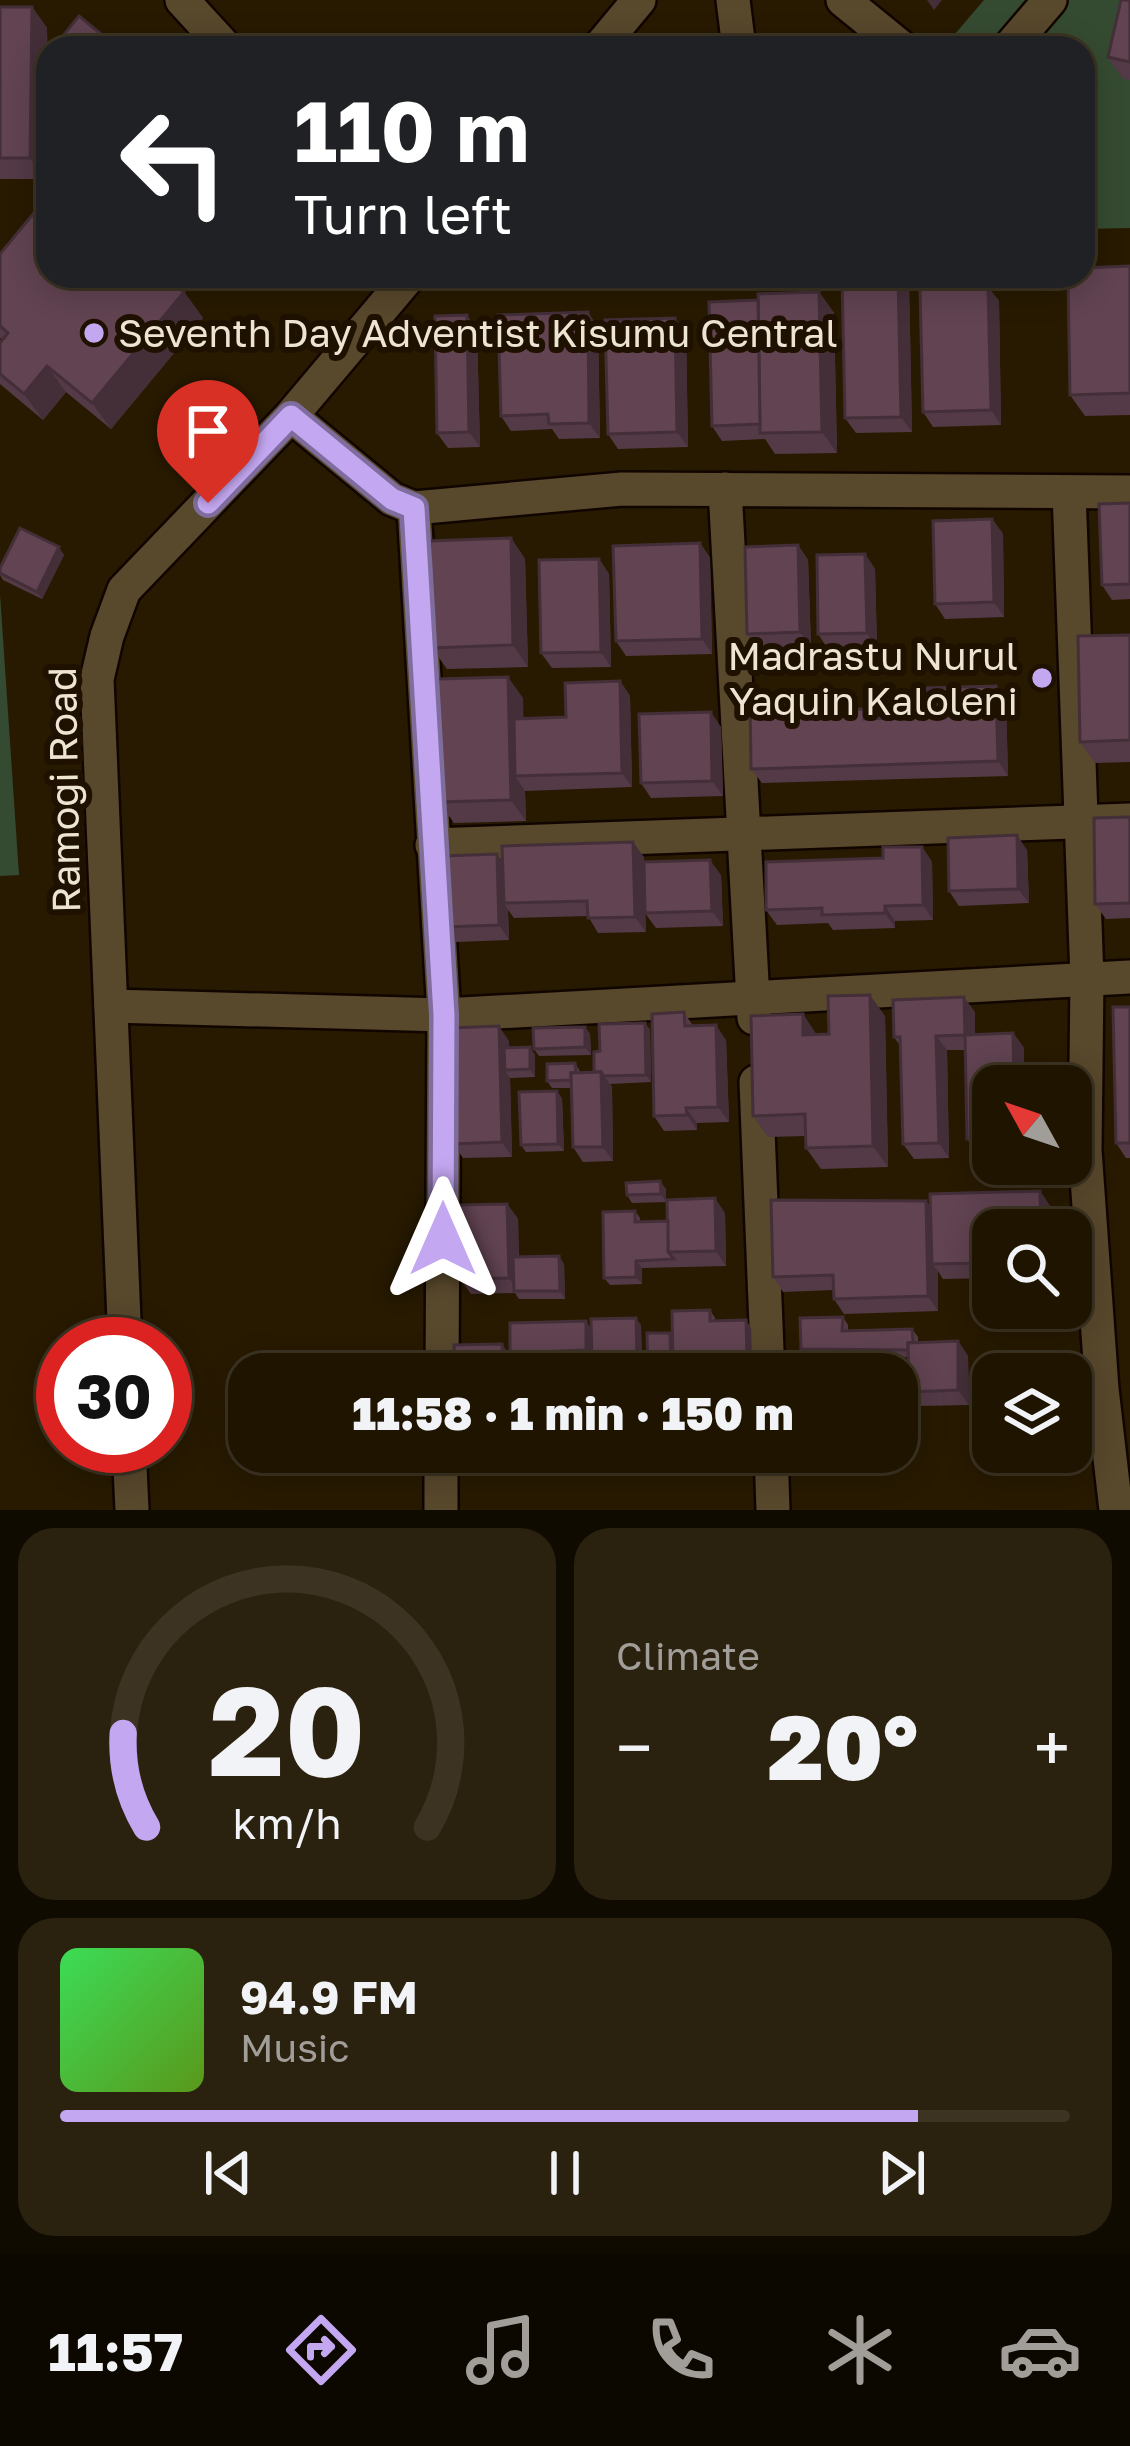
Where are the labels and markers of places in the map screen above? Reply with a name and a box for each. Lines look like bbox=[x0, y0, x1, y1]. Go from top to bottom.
place label: Seventh Day Adventist Kisumu Central bbox=[118, 309, 838, 356]
marker: Seventh Day Adventist Kisumu Central bbox=[81, 320, 107, 346]
pin bbox=[157, 380, 259, 503]
place label: Madrastu Nurul Yaquin Kaloleni bbox=[727, 632, 1018, 724]
marker: Madrastu Nurul Yaquin Kaloleni bbox=[1029, 665, 1055, 691]

